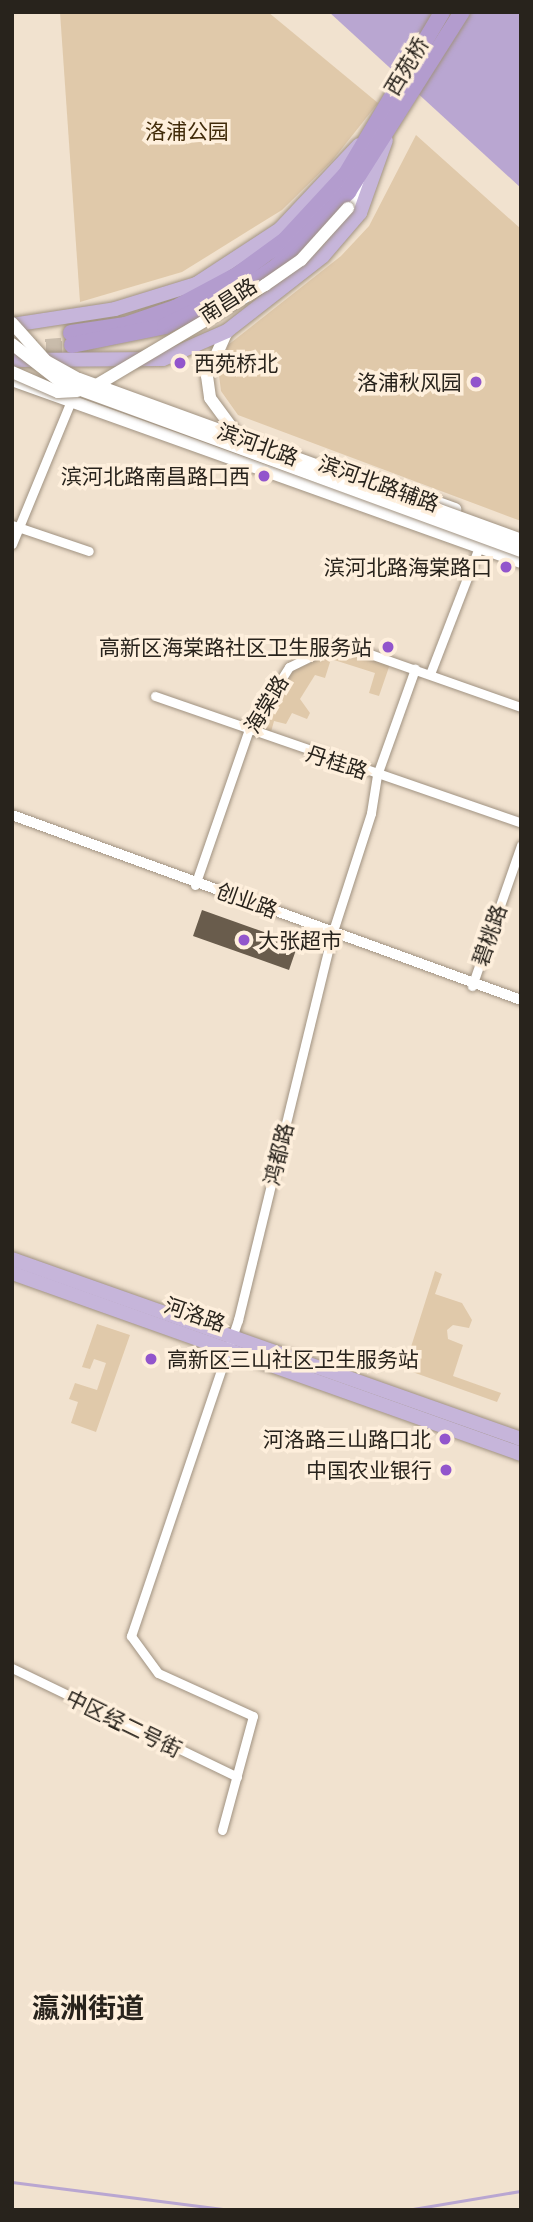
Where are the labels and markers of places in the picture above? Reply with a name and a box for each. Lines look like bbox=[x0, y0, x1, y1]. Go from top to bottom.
place label: 西苑桥北 bbox=[194, 350, 278, 376]
marker: 西苑桥北 bbox=[172, 355, 188, 371]
place label: 洛浦秋风园 bbox=[357, 369, 462, 395]
marker: 洛浦秋风园 bbox=[468, 374, 484, 390]
place label: 滨河北路南昌路口西 bbox=[61, 463, 250, 489]
marker: 滨河北路南昌路口西 bbox=[256, 468, 272, 484]
place label: 滨河北路海棠路口 bbox=[324, 554, 492, 580]
marker: 滨河北路海棠路口 bbox=[498, 559, 514, 575]
place label: 高新区海棠路社区卫生服务站 bbox=[99, 634, 372, 660]
marker: 高新区海棠路社区卫生服务站 bbox=[378, 637, 398, 657]
place label: 大张超市 bbox=[258, 927, 342, 953]
marker: 大张超市 bbox=[236, 932, 252, 948]
place label: 高新区三山社区卫生服务站 bbox=[167, 1346, 419, 1372]
marker: 高新区三山社区卫生服务站 bbox=[141, 1349, 161, 1369]
place label: 河洛路三山路口北 bbox=[263, 1426, 431, 1452]
marker: 河洛路三山路口北 bbox=[437, 1431, 453, 1447]
place label: 中国农业银行 bbox=[306, 1457, 432, 1483]
marker: 中国农业银行 bbox=[438, 1462, 454, 1478]

